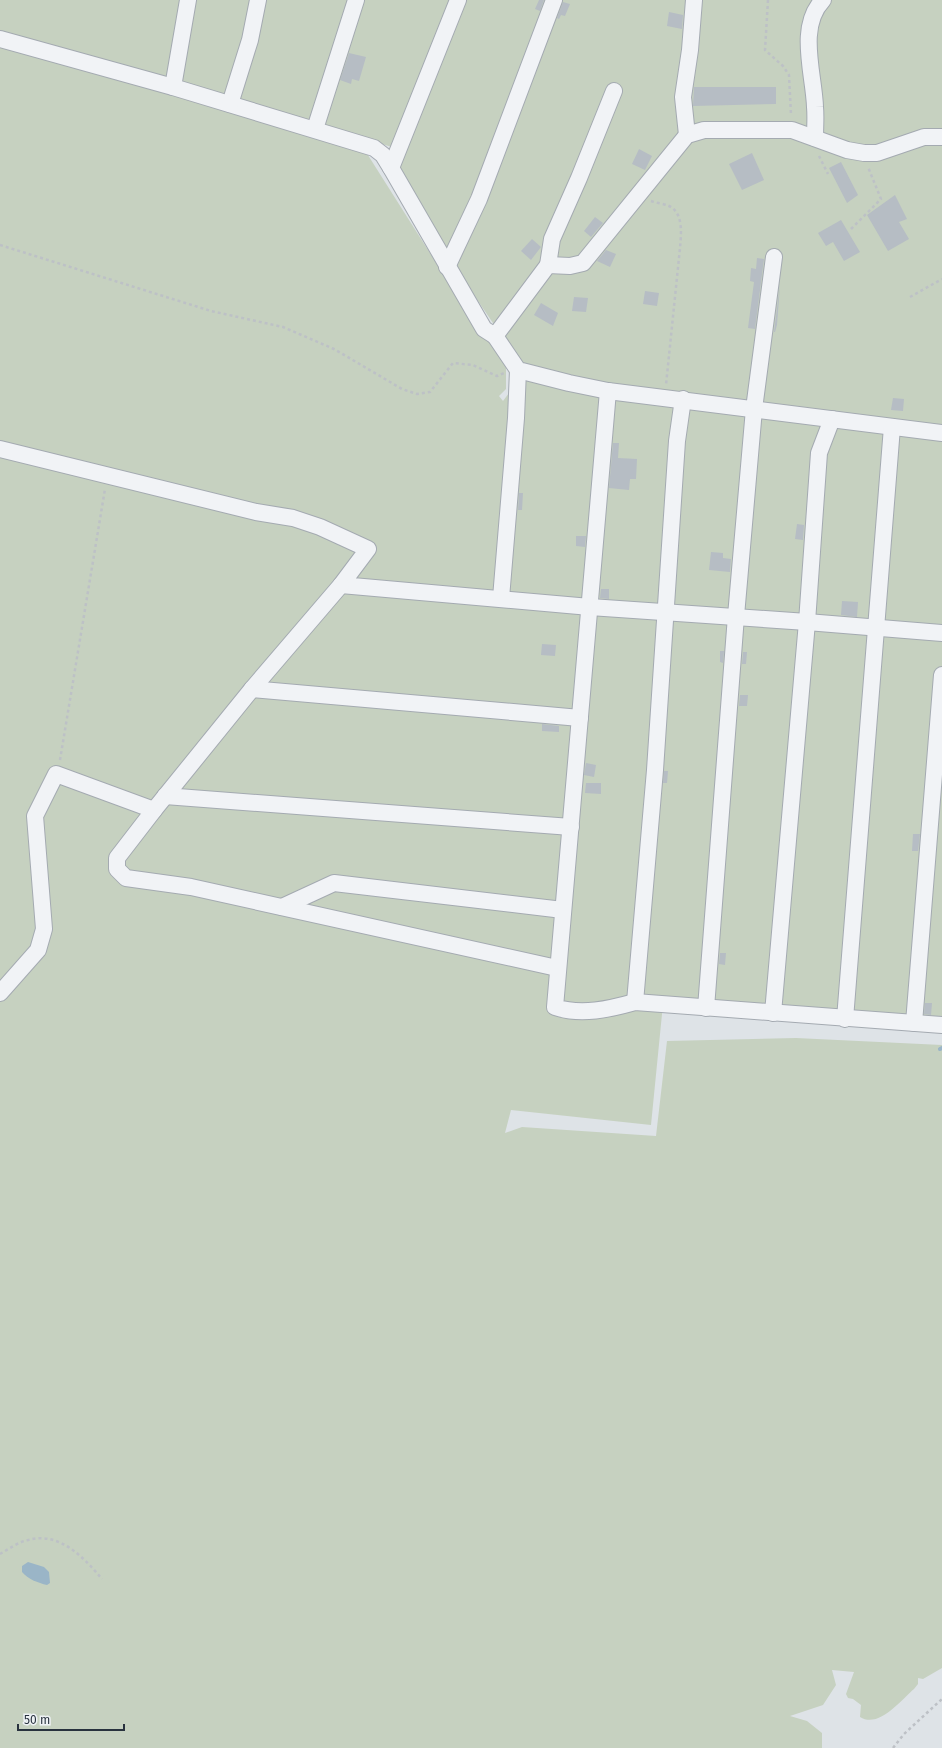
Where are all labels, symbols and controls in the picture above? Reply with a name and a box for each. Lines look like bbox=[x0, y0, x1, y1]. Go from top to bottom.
scale bar bbox=[18, 1706, 124, 1732]
text: 50 m bbox=[24, 1713, 50, 1727]

